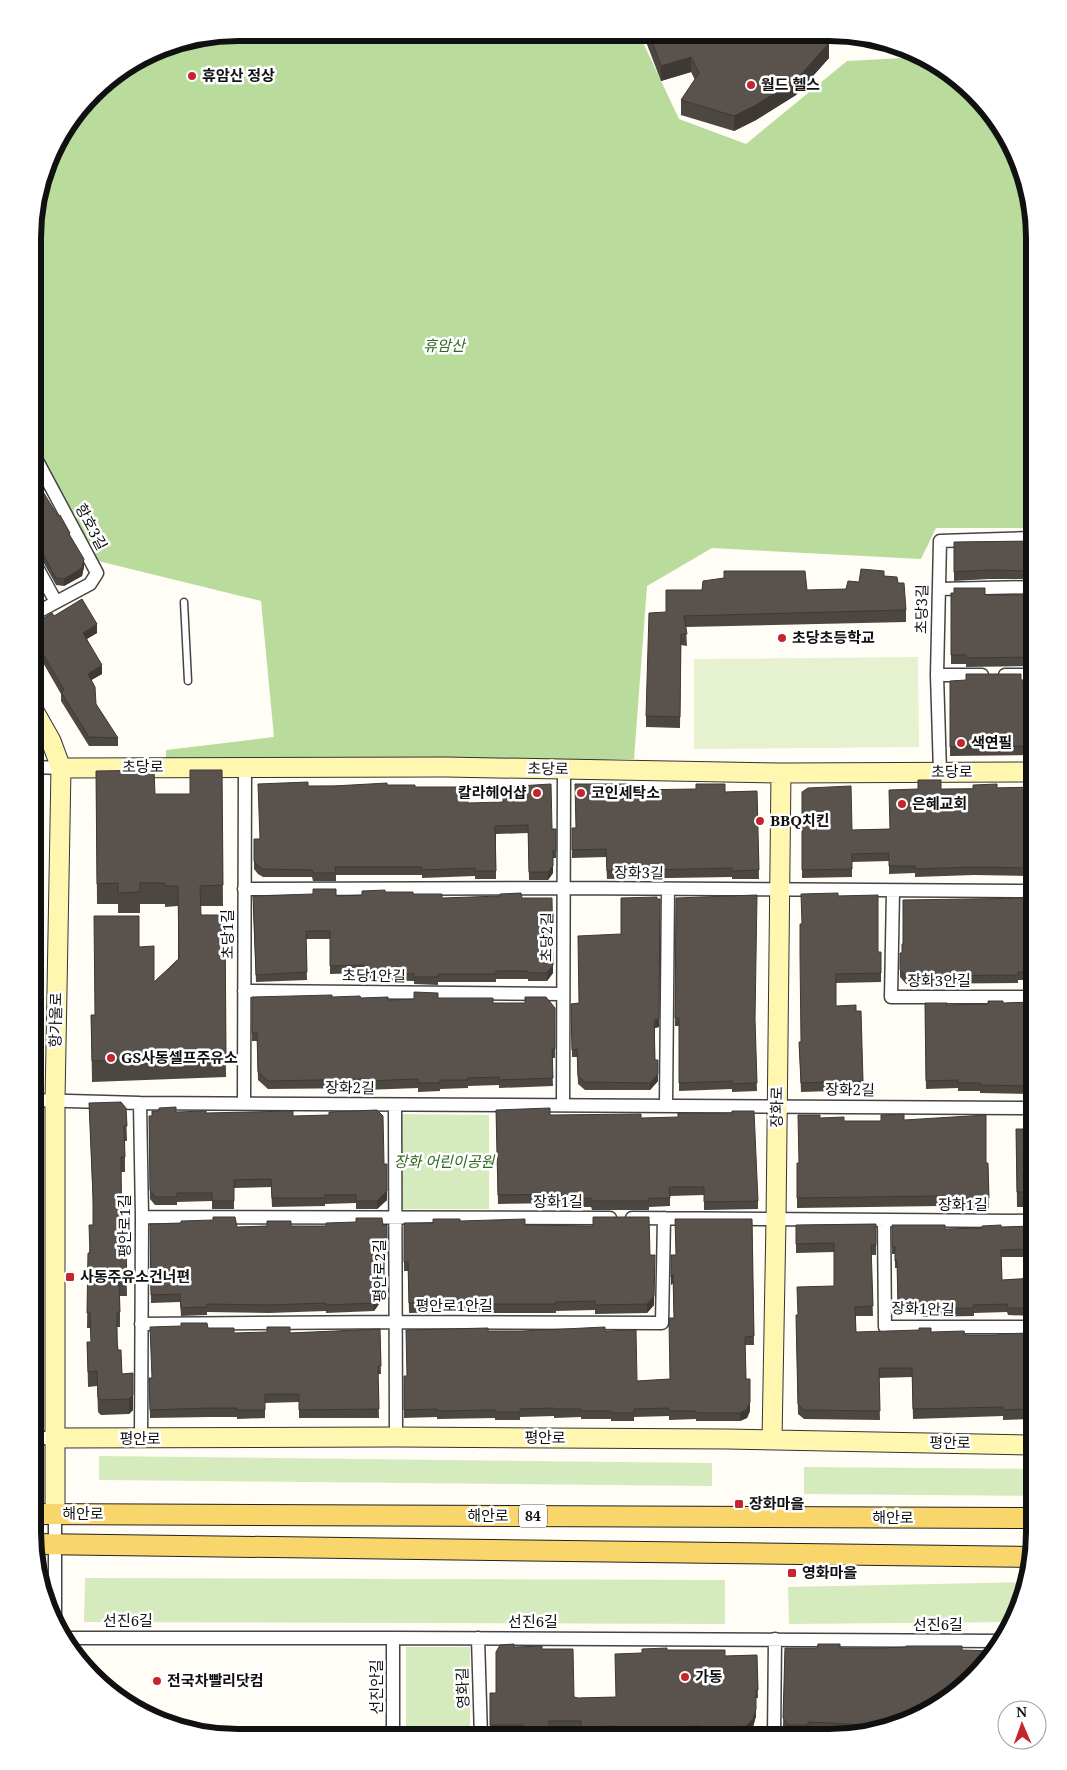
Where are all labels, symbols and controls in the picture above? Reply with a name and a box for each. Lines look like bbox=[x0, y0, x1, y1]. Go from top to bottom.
place label: 휴암산 정상 bbox=[202, 65, 275, 85]
marker: 휴암산 정상 bbox=[186, 70, 198, 82]
place label: 월드 헬스 bbox=[761, 74, 820, 94]
marker: 월드 헬스 bbox=[745, 79, 757, 91]
park label: 휴암산 bbox=[423, 335, 467, 355]
street label: 항호3길 bbox=[71, 500, 112, 553]
street label: 초당3길 bbox=[911, 584, 931, 634]
place label: 초당초등학교 bbox=[792, 627, 875, 647]
marker: 초당초등학교 bbox=[776, 632, 788, 644]
place label: 색연필 bbox=[971, 732, 1012, 752]
marker: 색연필 bbox=[955, 737, 967, 749]
street label: 초당로 bbox=[122, 756, 164, 776]
street label: 초당로 bbox=[527, 758, 569, 778]
street label: 초당로 bbox=[931, 761, 973, 781]
place label: 칼라헤어샵 bbox=[458, 782, 527, 802]
place label: 코인세탁소 bbox=[591, 782, 660, 802]
marker: 칼라헤어샵 bbox=[531, 787, 543, 799]
marker: 코인세탁소 bbox=[575, 787, 587, 799]
place label: 은혜교회 bbox=[912, 793, 967, 813]
marker: 은혜교회 bbox=[896, 798, 908, 810]
place label: BBQ치킨 bbox=[770, 810, 830, 830]
marker: BBQ치킨 bbox=[754, 815, 766, 827]
street label: 장화3길 bbox=[614, 862, 664, 882]
street label: 초당1길 bbox=[217, 909, 237, 959]
street label: 초당2길 bbox=[536, 912, 556, 962]
street label: 초당1안길 bbox=[342, 964, 406, 986]
street label: 장화3안길 bbox=[907, 970, 971, 990]
street label: 항가울로 bbox=[45, 992, 65, 1048]
place label: GS사동셀프주유소 bbox=[121, 1047, 238, 1067]
marker: GS사동셀프주유소 bbox=[105, 1052, 117, 1064]
street label: 장화2길 bbox=[325, 1077, 375, 1097]
street label: 장화2길 bbox=[825, 1079, 875, 1099]
street label: 장화로 bbox=[766, 1086, 786, 1128]
park label: 장화 어린이공원 bbox=[394, 1151, 495, 1171]
street label: 장화1길 bbox=[533, 1191, 583, 1211]
street label: 평안로1길 bbox=[114, 1194, 134, 1258]
street label: 장화1길 bbox=[938, 1194, 988, 1214]
street label: 평안로2길 bbox=[369, 1239, 389, 1303]
place label: 사동주유소건너편 bbox=[80, 1266, 190, 1286]
marker: 사동주유소건너편 bbox=[64, 1271, 76, 1283]
street label: 평안로1안길 bbox=[415, 1295, 493, 1315]
street label: 장화1안길 bbox=[891, 1297, 955, 1319]
street label: 평안로 bbox=[524, 1427, 566, 1447]
street label: 평안로 bbox=[119, 1428, 161, 1448]
street label: 평안로 bbox=[929, 1432, 971, 1452]
place label: 장화마을 bbox=[749, 1493, 804, 1513]
marker: 장화마을 bbox=[733, 1498, 745, 1510]
street label: 해안로 bbox=[62, 1503, 104, 1523]
road number: 84 bbox=[519, 1504, 547, 1528]
street label: 해안로 bbox=[467, 1505, 509, 1525]
street label: 해안로 bbox=[872, 1507, 914, 1527]
place label: 영화마을 bbox=[802, 1562, 857, 1582]
marker: 영화마을 bbox=[786, 1567, 798, 1579]
street label: 선진6길 bbox=[103, 1610, 153, 1630]
street label: 선진6길 bbox=[508, 1611, 558, 1631]
street label: 선진6길 bbox=[913, 1614, 963, 1634]
street label: 선진안길 bbox=[366, 1659, 386, 1715]
place label: 가동 bbox=[695, 1666, 723, 1686]
street label: 영화길 bbox=[451, 1667, 473, 1709]
place label: 전국차빨리닷컴 bbox=[167, 1670, 264, 1690]
marker: 가동 bbox=[679, 1671, 691, 1683]
marker: 전국차빨리닷컴 bbox=[151, 1675, 163, 1687]
north arrow bbox=[997, 1700, 1047, 1750]
text: N bbox=[1016, 1702, 1027, 1721]

